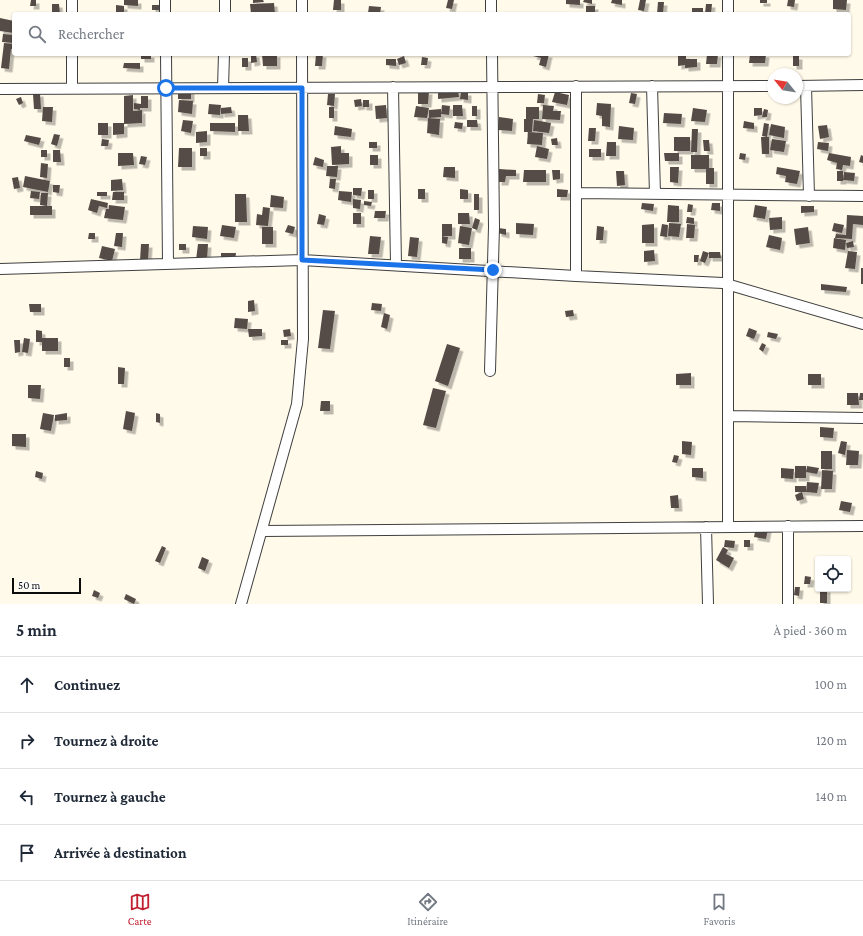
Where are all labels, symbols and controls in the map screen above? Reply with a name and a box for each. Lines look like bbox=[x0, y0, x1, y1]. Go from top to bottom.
search box bbox=[12, 12, 851, 56]
icon: search bbox=[26, 23, 48, 45]
text: Rechercher bbox=[58, 26, 125, 42]
north arrow bbox=[767, 68, 803, 104]
route start bbox=[157, 79, 175, 97]
route end bbox=[484, 261, 502, 279]
map controls bbox=[815, 556, 851, 592]
button: locate bbox=[815, 556, 851, 592]
scale bar bbox=[12, 576, 81, 595]
text: 50 m bbox=[18, 579, 40, 591]
text: 5 min bbox=[16, 621, 57, 640]
text: À pied · 360 m bbox=[773, 623, 847, 638]
icon: ahead bbox=[16, 674, 38, 696]
text: Continuez bbox=[54, 677, 120, 693]
text: 100 m bbox=[815, 677, 847, 692]
icon: right bbox=[16, 730, 38, 752]
text: Tournez à droite bbox=[54, 733, 158, 749]
text: 120 m bbox=[816, 733, 847, 748]
icon: left bbox=[16, 786, 38, 808]
text: Tournez à gauche bbox=[54, 789, 166, 805]
text: 140 m bbox=[816, 789, 847, 804]
icon: arrive bbox=[16, 842, 38, 864]
text: Arrivée à destination bbox=[54, 845, 187, 861]
tab: Carte bbox=[128, 891, 152, 927]
tab: Itinéraire bbox=[407, 891, 448, 927]
tab: Favoris bbox=[703, 891, 735, 927]

